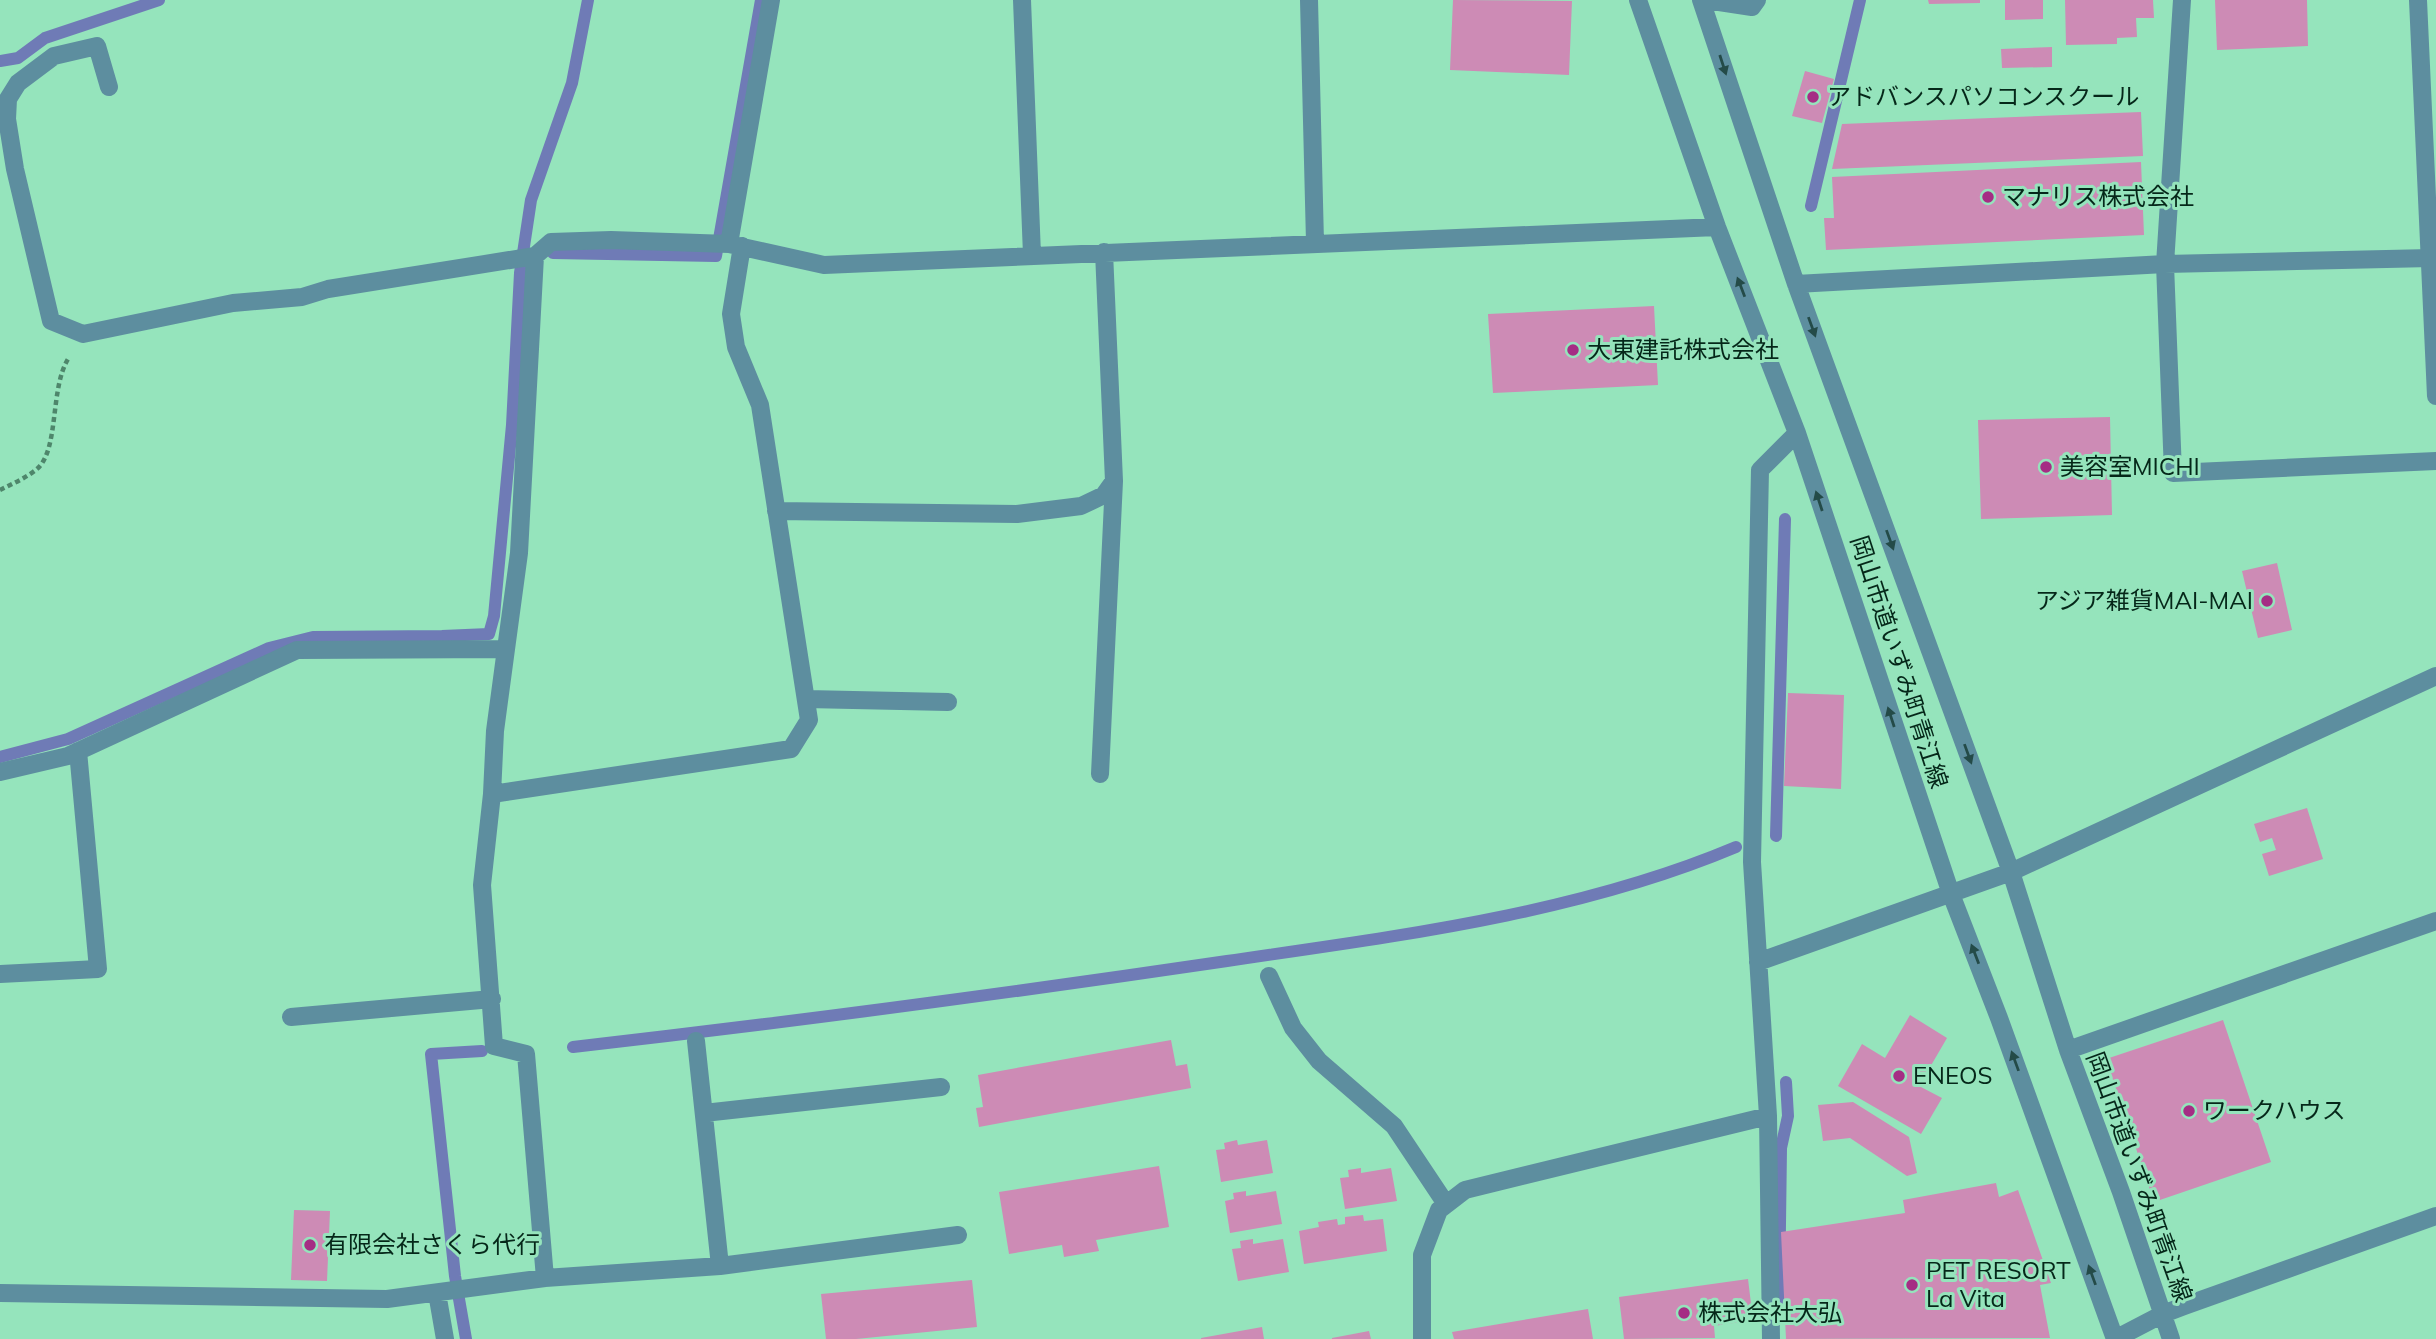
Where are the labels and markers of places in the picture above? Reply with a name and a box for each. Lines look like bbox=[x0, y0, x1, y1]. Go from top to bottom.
place label: アドバンスパソコンスクール bbox=[1827, 81, 2139, 111]
marker: アドバンスパソコンスクール bbox=[1805, 89, 1821, 105]
place label: マナリス株式会社 bbox=[2002, 181, 2194, 211]
marker: マナリス株式会社 bbox=[1980, 189, 1996, 205]
place label: 大東建託株式会社 bbox=[1587, 334, 1779, 364]
marker: 大東建託株式会社 bbox=[1565, 342, 1581, 358]
place label: 美容室MICHI bbox=[2060, 451, 2200, 481]
marker: 美容室MICHI bbox=[2038, 459, 2054, 475]
place label: アジア雑貨MAI-MAI bbox=[2035, 585, 2253, 615]
marker: アジア雑貨MAI-MAI bbox=[2259, 593, 2275, 609]
place label: ENEOS bbox=[1913, 1060, 1993, 1090]
marker: ENEOS bbox=[1891, 1068, 1907, 1084]
place label: ワークハウス bbox=[2203, 1095, 2346, 1125]
marker: ワークハウス bbox=[2181, 1103, 2197, 1119]
place label: 有限会社さくら代行 bbox=[324, 1229, 540, 1259]
marker: 有限会社さくら代行 bbox=[302, 1237, 318, 1253]
place label: PET RESORT La Vita bbox=[1926, 1255, 2071, 1313]
marker: PET RESORT La Vita bbox=[1904, 1277, 1920, 1293]
place label: 株式会社大弘 bbox=[1698, 1297, 1842, 1327]
marker: 株式会社大弘 bbox=[1676, 1305, 1692, 1321]

